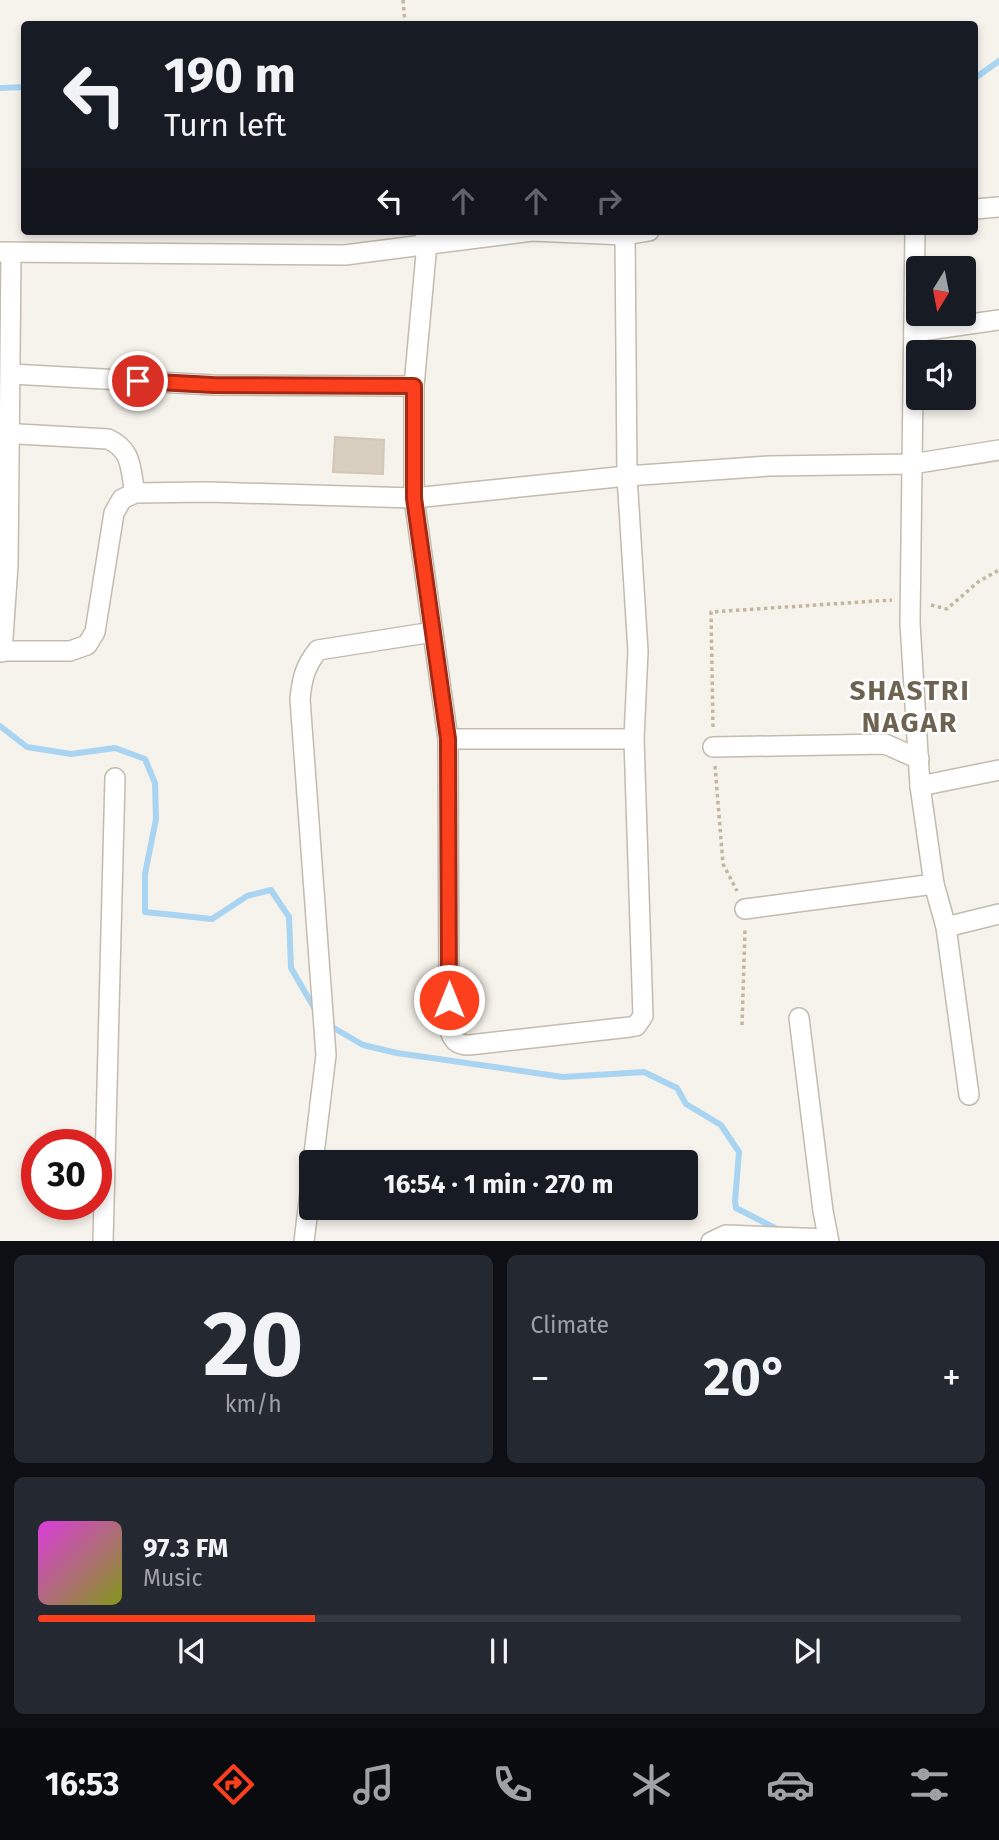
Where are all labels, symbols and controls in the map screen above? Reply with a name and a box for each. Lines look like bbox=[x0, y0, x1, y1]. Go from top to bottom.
text: 190 m bbox=[164, 46, 296, 105]
icon: left bbox=[49, 49, 140, 140]
text: Turn left bbox=[164, 106, 286, 144]
icon: left bbox=[371, 182, 409, 220]
icon: ahead bbox=[444, 182, 482, 220]
icon: ahead bbox=[517, 182, 555, 220]
icon: right bbox=[590, 182, 628, 220]
north arrow bbox=[906, 256, 976, 326]
map controls bbox=[906, 256, 976, 410]
button: sound bbox=[906, 340, 976, 410]
pin bbox=[108, 351, 168, 411]
icon: arrive bbox=[119, 362, 157, 400]
district label: SHASTRI NAGAR bbox=[849, 674, 971, 739]
position arrow bbox=[412, 963, 486, 1037]
speed limit sign: 30 bbox=[21, 1129, 112, 1220]
text: 16:54 · 1 min · 270 m bbox=[384, 1169, 613, 1200]
text: 20 bbox=[203, 1290, 303, 1399]
text: Climate bbox=[531, 1311, 609, 1339]
text: 20° bbox=[704, 1346, 788, 1409]
text: − bbox=[531, 1355, 550, 1401]
text: + bbox=[942, 1355, 961, 1401]
text: km/h bbox=[225, 1390, 282, 1418]
text: 97.3 FM bbox=[143, 1533, 228, 1564]
text: Music bbox=[143, 1564, 203, 1592]
icon: previous bbox=[173, 1632, 211, 1670]
icon: pause bbox=[480, 1632, 518, 1670]
icon: next bbox=[788, 1632, 826, 1670]
icon: directions bbox=[209, 1760, 258, 1809]
icon: music bbox=[349, 1760, 398, 1809]
icon: phone bbox=[488, 1760, 537, 1809]
icon: climate bbox=[627, 1760, 676, 1809]
icon: car bbox=[766, 1760, 815, 1809]
icon: filters bbox=[905, 1760, 954, 1809]
text: 16:53 bbox=[45, 1765, 119, 1803]

